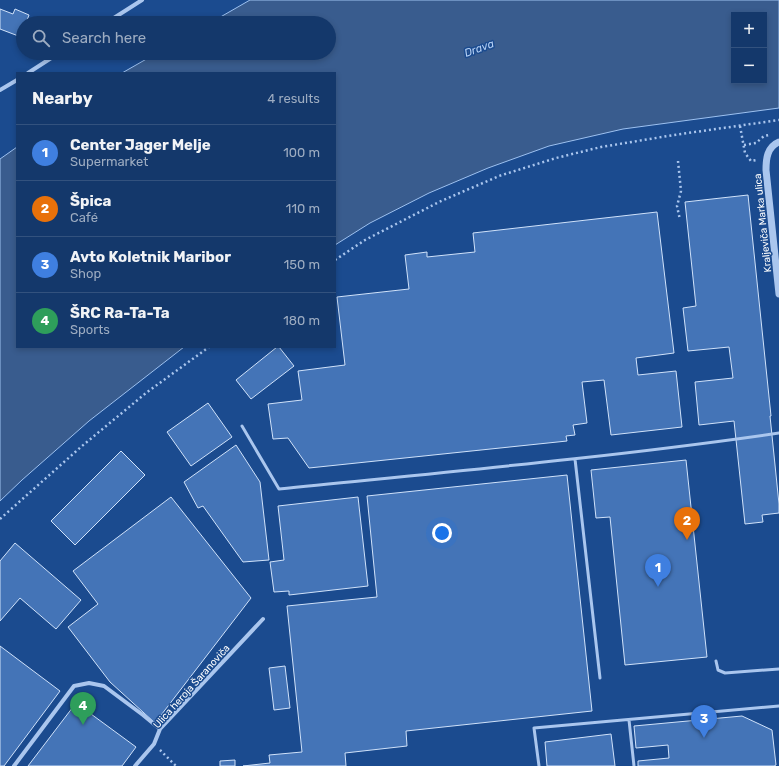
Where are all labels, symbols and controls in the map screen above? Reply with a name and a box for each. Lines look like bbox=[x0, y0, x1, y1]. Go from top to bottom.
map controls bbox=[731, 12, 767, 84]
button: + bbox=[731, 12, 767, 48]
search box bbox=[16, 16, 336, 60]
icon: search bbox=[30, 27, 52, 49]
text: Search here bbox=[62, 29, 146, 47]
water label: Drava bbox=[463, 37, 496, 60]
button: − bbox=[731, 48, 767, 84]
text: Nearby bbox=[32, 88, 93, 108]
text: 4 results bbox=[267, 91, 320, 106]
text: Center Jager Melje bbox=[70, 136, 211, 154]
text: 1 bbox=[42, 145, 48, 160]
text: 100 m bbox=[283, 145, 320, 160]
text: Supermarket bbox=[70, 154, 148, 169]
street label: Kraljeviča Marka ulica bbox=[752, 173, 774, 273]
text: Špica bbox=[70, 192, 111, 210]
text: 2 bbox=[41, 201, 49, 216]
text: 110 m bbox=[286, 201, 320, 216]
text: Café bbox=[70, 210, 98, 225]
text: Avto Koletnik Maribor bbox=[70, 248, 231, 266]
text: 3 bbox=[41, 257, 49, 272]
text: 150 m bbox=[284, 257, 320, 272]
text: Shop bbox=[70, 266, 101, 281]
text: ŠRC Ra-Ta-Ta bbox=[70, 304, 170, 322]
text: 4 bbox=[41, 313, 49, 328]
text: 180 m bbox=[283, 313, 320, 328]
text: Sports bbox=[70, 322, 110, 337]
pin: 2 bbox=[674, 507, 700, 540]
your location bbox=[432, 523, 452, 543]
pin: 1 bbox=[645, 554, 671, 587]
street label: Ulica heroja Šaranoviča bbox=[151, 642, 233, 731]
pin: 4 bbox=[70, 692, 96, 725]
pin: 3 bbox=[691, 705, 717, 738]

